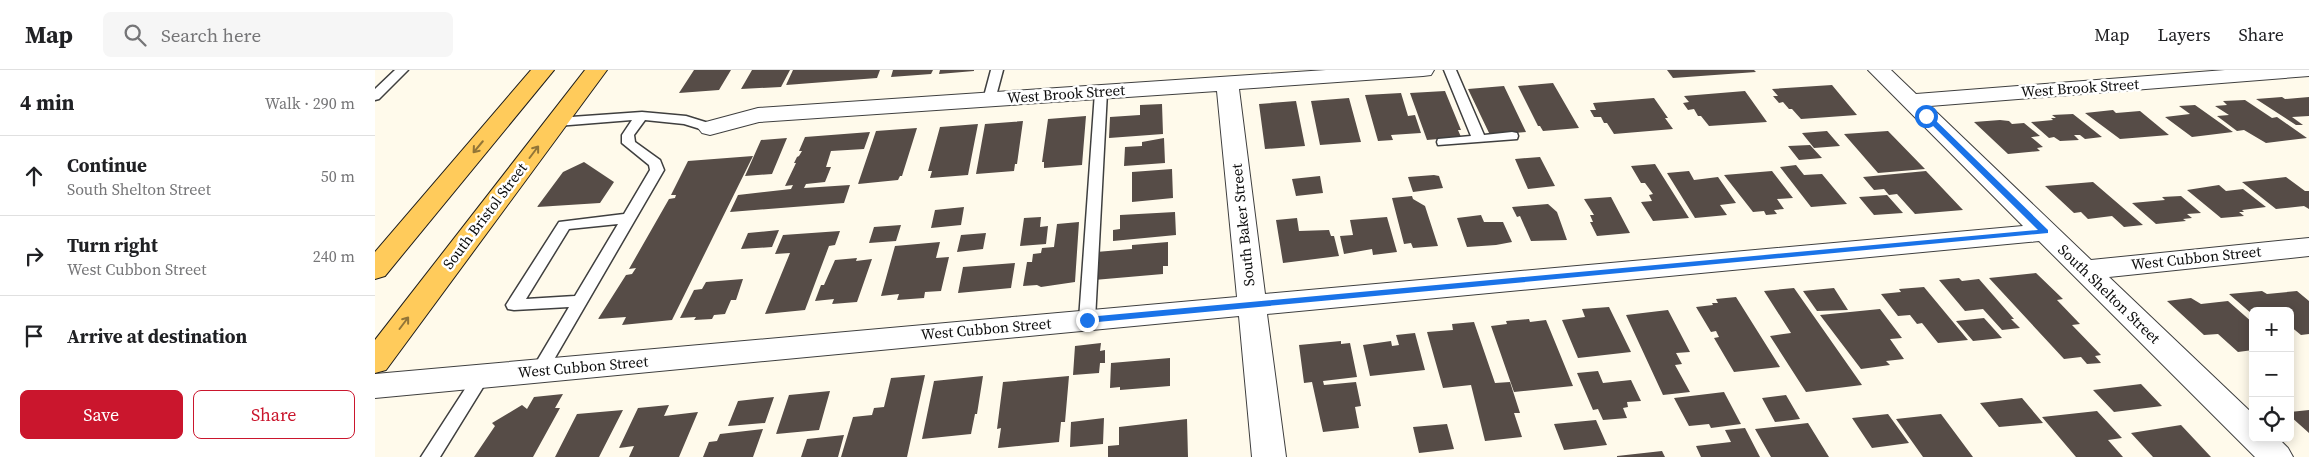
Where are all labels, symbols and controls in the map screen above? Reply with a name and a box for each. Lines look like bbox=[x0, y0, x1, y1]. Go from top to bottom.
search box bbox=[103, 12, 453, 57]
text: Map bbox=[25, 18, 73, 51]
icon: search bbox=[121, 21, 149, 49]
text: Search here bbox=[161, 22, 261, 48]
text: Map bbox=[2094, 22, 2129, 47]
text: Layers bbox=[2157, 22, 2210, 47]
text: Share bbox=[2238, 22, 2284, 47]
street label: West Brook Street bbox=[2020, 73, 2140, 102]
street label: West Brook Street bbox=[1006, 79, 1126, 108]
text: 4 min bbox=[20, 88, 75, 117]
text: Walk · 290 m bbox=[265, 92, 355, 114]
route start bbox=[1915, 105, 1938, 128]
one-way arrow bbox=[472, 141, 483, 154]
one-way arrow bbox=[529, 145, 539, 159]
text: Continue bbox=[67, 152, 147, 178]
street label: South Bristol Street bbox=[438, 158, 532, 273]
icon: ahead bbox=[20, 162, 48, 190]
street label: South Baker Street bbox=[1226, 163, 1259, 287]
text: 50 m bbox=[321, 165, 355, 187]
text: South Shelton Street bbox=[67, 178, 211, 200]
text: Turn right bbox=[67, 232, 158, 258]
street label: South Shelton Street bbox=[2054, 239, 2165, 348]
street label: West Cubbon Street bbox=[2130, 240, 2262, 275]
icon: right bbox=[20, 242, 48, 270]
text: 240 m bbox=[313, 245, 355, 267]
text: West Cubbon Street bbox=[67, 258, 206, 280]
map controls bbox=[2249, 307, 2294, 442]
button: + bbox=[2249, 307, 2294, 352]
route end bbox=[1076, 309, 1099, 332]
street label: West Cubbon Street bbox=[920, 312, 1052, 345]
one-way arrow bbox=[399, 317, 410, 330]
icon: arrive bbox=[20, 322, 48, 350]
text: Arrive at destination bbox=[67, 323, 247, 349]
street label: West Cubbon Street bbox=[517, 350, 649, 383]
button: − bbox=[2249, 352, 2294, 397]
button: Save bbox=[20, 390, 183, 439]
button: Share bbox=[193, 390, 355, 439]
button: locate bbox=[2249, 397, 2294, 442]

